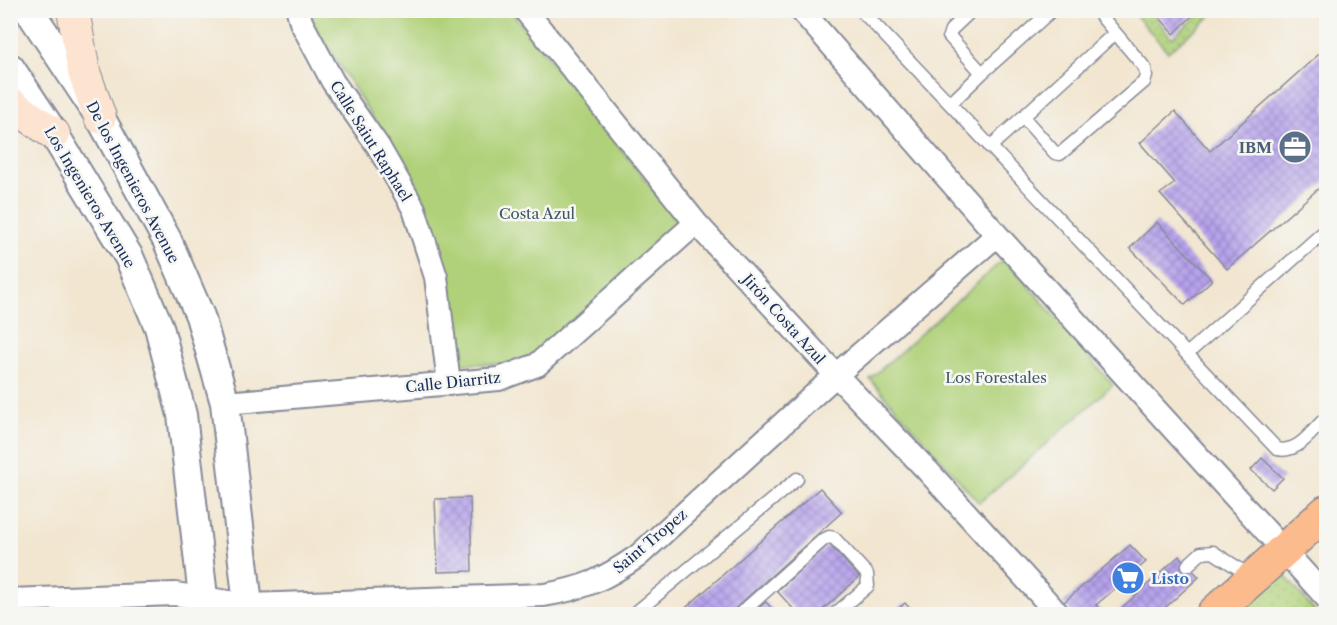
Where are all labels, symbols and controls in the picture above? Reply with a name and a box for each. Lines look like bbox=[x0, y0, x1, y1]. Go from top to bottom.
street label: Calle Saiut Raphael bbox=[326, 77, 416, 205]
street label: De los Ingenieros Avenue bbox=[82, 98, 184, 266]
street label: Los Ingenieros Avenue bbox=[40, 123, 140, 271]
office icon: IBM bbox=[1277, 129, 1313, 165]
place label: IBM bbox=[1239, 138, 1272, 157]
park label: Costa Azul bbox=[499, 204, 576, 223]
street label: Jirón Costa Azul bbox=[737, 269, 830, 368]
street label: Calle Diarritz bbox=[404, 368, 502, 396]
park label: Los Forestales bbox=[945, 368, 1047, 387]
street label: Saint Tropez bbox=[609, 504, 691, 577]
supermarket icon: Listo bbox=[1110, 560, 1146, 596]
place label: Listo bbox=[1151, 569, 1189, 588]

